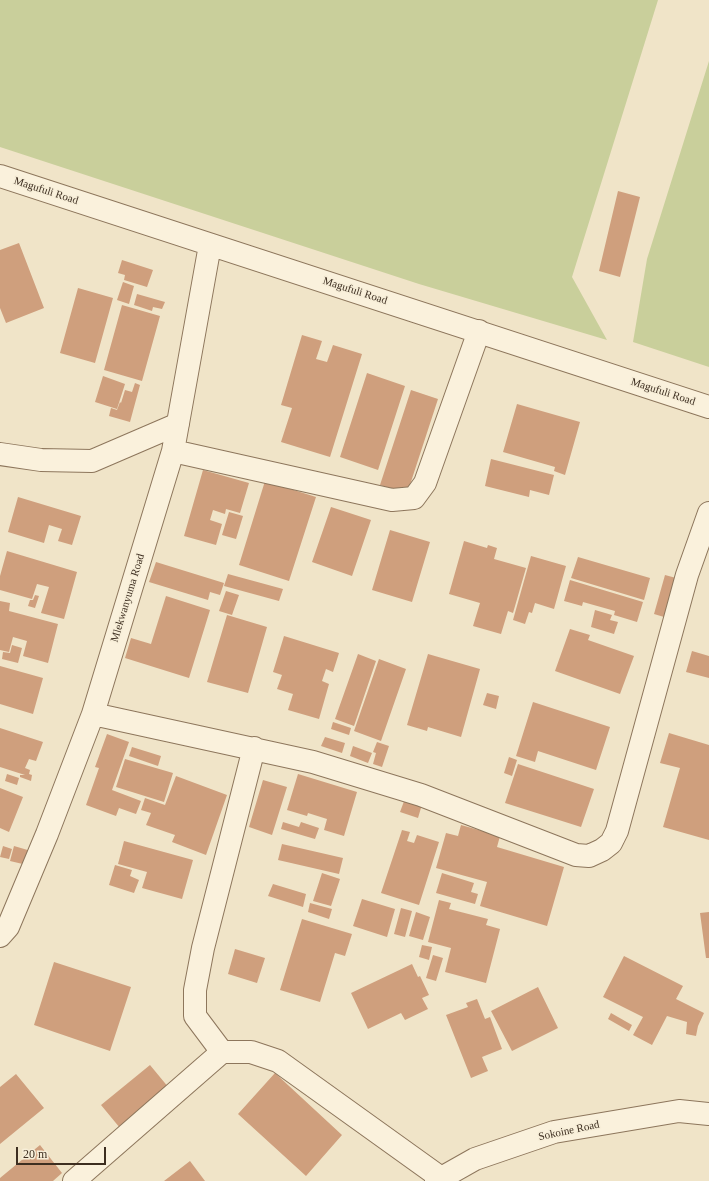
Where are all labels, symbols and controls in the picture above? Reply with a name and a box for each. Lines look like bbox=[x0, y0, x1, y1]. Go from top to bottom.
street label: Magufuli Road bbox=[12, 174, 80, 208]
street label: Magufuli Road bbox=[321, 274, 389, 308]
street label: Magufuli Road bbox=[629, 375, 697, 409]
street label: Mlekwanyuma Road bbox=[108, 552, 148, 644]
street label: Sokoine Road bbox=[537, 1118, 601, 1144]
scale bar bbox=[18, 1139, 108, 1165]
text: 20 m bbox=[23, 1147, 47, 1161]

